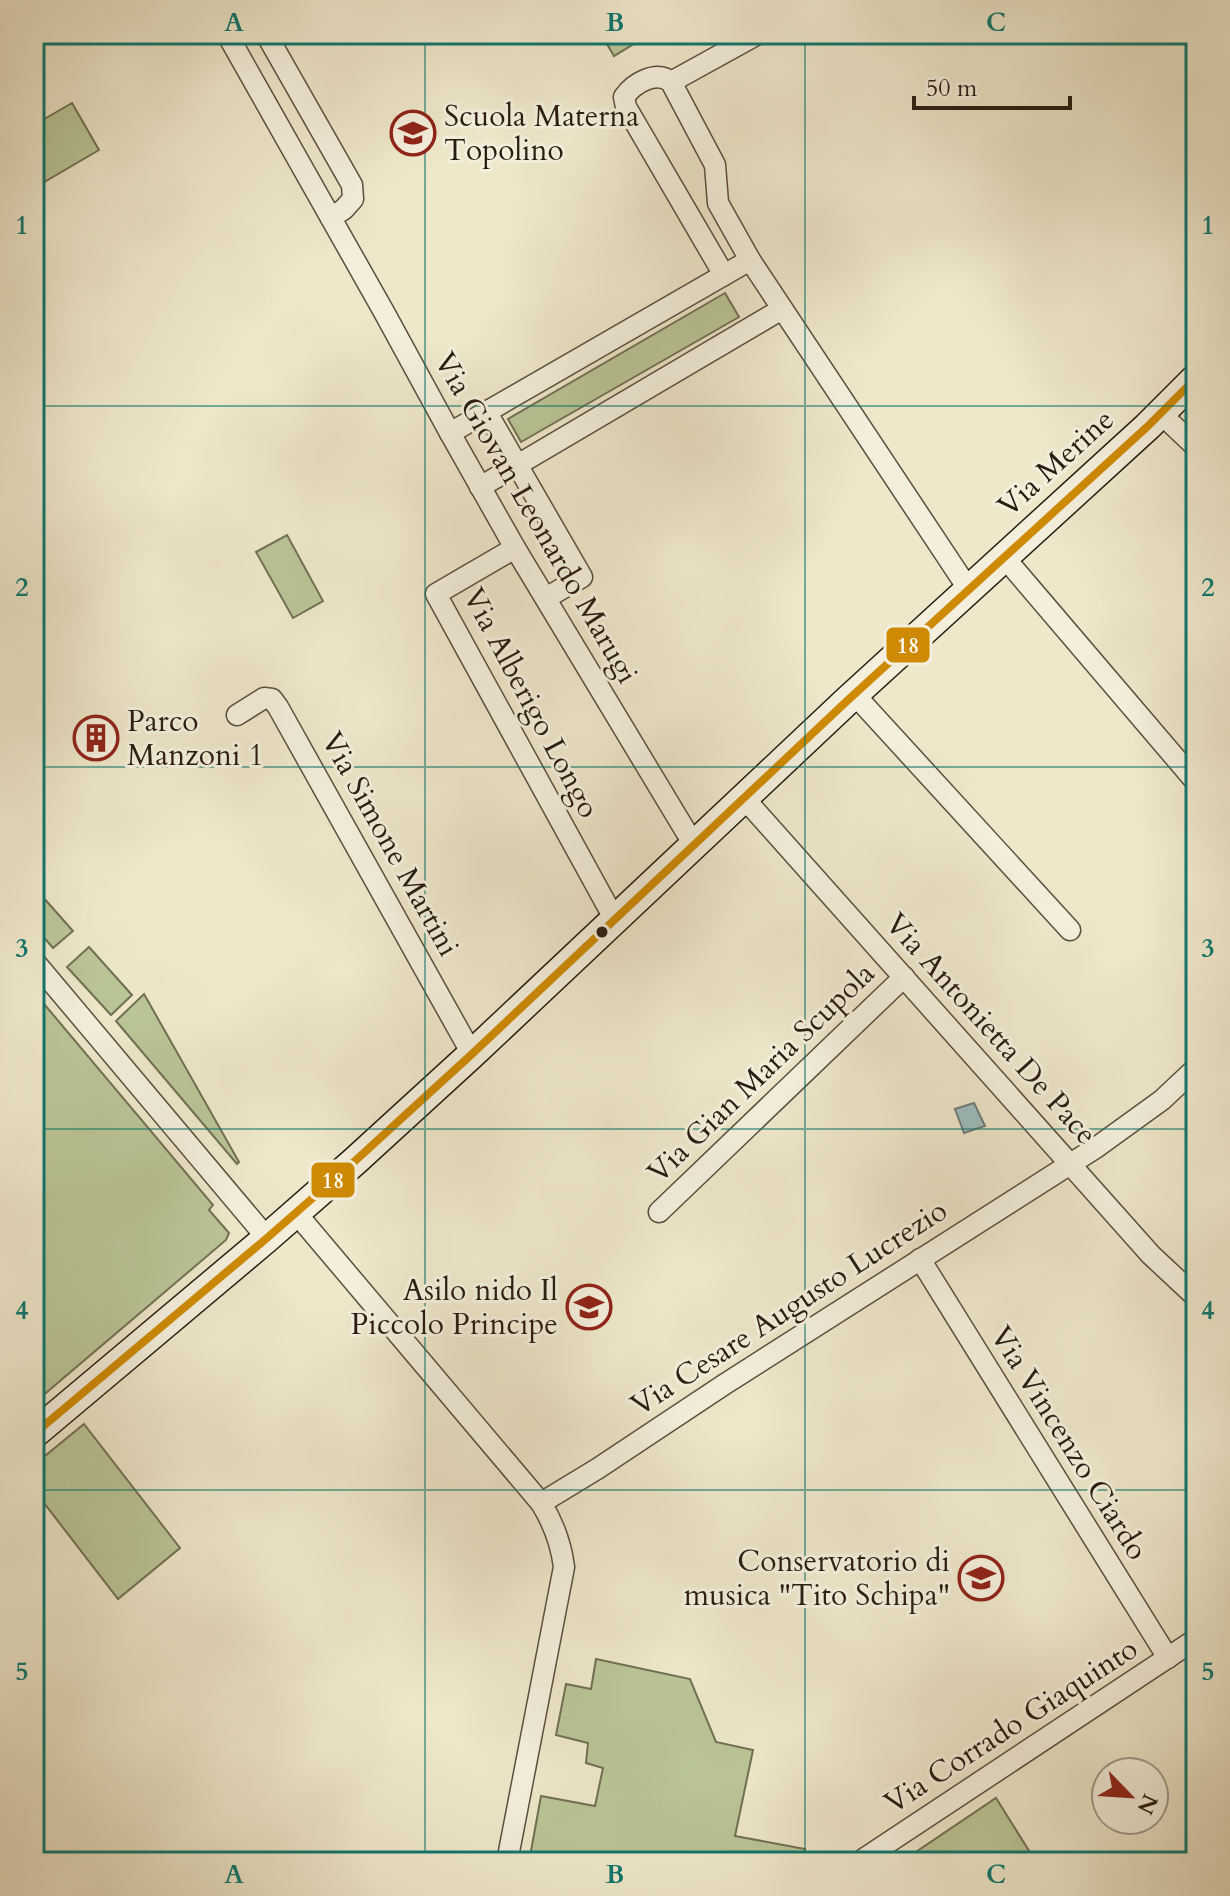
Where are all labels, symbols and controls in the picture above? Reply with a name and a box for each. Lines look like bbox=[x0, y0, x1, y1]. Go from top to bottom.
text: A bbox=[224, 5, 244, 40]
text: B bbox=[606, 5, 624, 40]
text: C bbox=[986, 5, 1006, 40]
scale bar bbox=[914, 60, 1070, 110]
text: 50 m bbox=[926, 72, 978, 105]
place label: Scuola Materna Topolino bbox=[444, 96, 639, 171]
school or university icon: Scuola Materna Topolino bbox=[389, 109, 437, 157]
text: 1 bbox=[15, 208, 29, 243]
text: 1 bbox=[1201, 208, 1215, 243]
street label: Via Giovan Leonardo Marugi bbox=[424, 345, 648, 691]
street label: Via Merine bbox=[989, 400, 1123, 526]
text: 2 bbox=[15, 570, 29, 605]
text: 2 bbox=[1201, 570, 1215, 605]
street label: Via Alberigo Longo bbox=[453, 581, 609, 825]
line badge: 18 bbox=[885, 626, 931, 664]
text: 18 bbox=[897, 631, 919, 661]
place label: Parco Manzoni 1 bbox=[127, 701, 264, 776]
building icon: Parco Manzoni 1 bbox=[72, 714, 120, 762]
street label: Via Simone Martini bbox=[311, 724, 469, 964]
street label: Via Antonietta De Pace bbox=[876, 904, 1106, 1154]
unlabelled marker bbox=[594, 924, 610, 940]
text: 3 bbox=[15, 931, 29, 966]
text: 3 bbox=[1201, 931, 1215, 966]
street label: Via Gian Maria Scupola bbox=[638, 954, 884, 1192]
line badge: 18 bbox=[310, 1161, 356, 1199]
text: 18 bbox=[322, 1166, 344, 1196]
street label: Via Cesare Augusto Lucrezio bbox=[623, 1190, 955, 1426]
place label: Asilo nido Il Piccolo Principe bbox=[350, 1270, 558, 1345]
school or university icon: Asilo nido Il Piccolo Principe bbox=[565, 1283, 613, 1331]
text: 4 bbox=[15, 1293, 29, 1328]
text: 4 bbox=[1201, 1293, 1215, 1328]
street label: Via Vincenzo Ciardo bbox=[980, 1318, 1158, 1568]
place label: Conservatorio di musica "Tito Schipa" bbox=[684, 1541, 950, 1616]
school or university icon: Conservatorio di musica "Tito Schipa" bbox=[957, 1554, 1005, 1602]
street label: Via Corrado Giaquinto bbox=[876, 1629, 1146, 1823]
text: 5 bbox=[15, 1654, 29, 1689]
text: 5 bbox=[1201, 1654, 1215, 1689]
north arrow bbox=[1090, 1756, 1170, 1836]
text: N bbox=[1130, 1789, 1165, 1819]
text: A bbox=[224, 1857, 244, 1892]
text: B bbox=[606, 1857, 624, 1892]
text: C bbox=[986, 1857, 1006, 1892]

